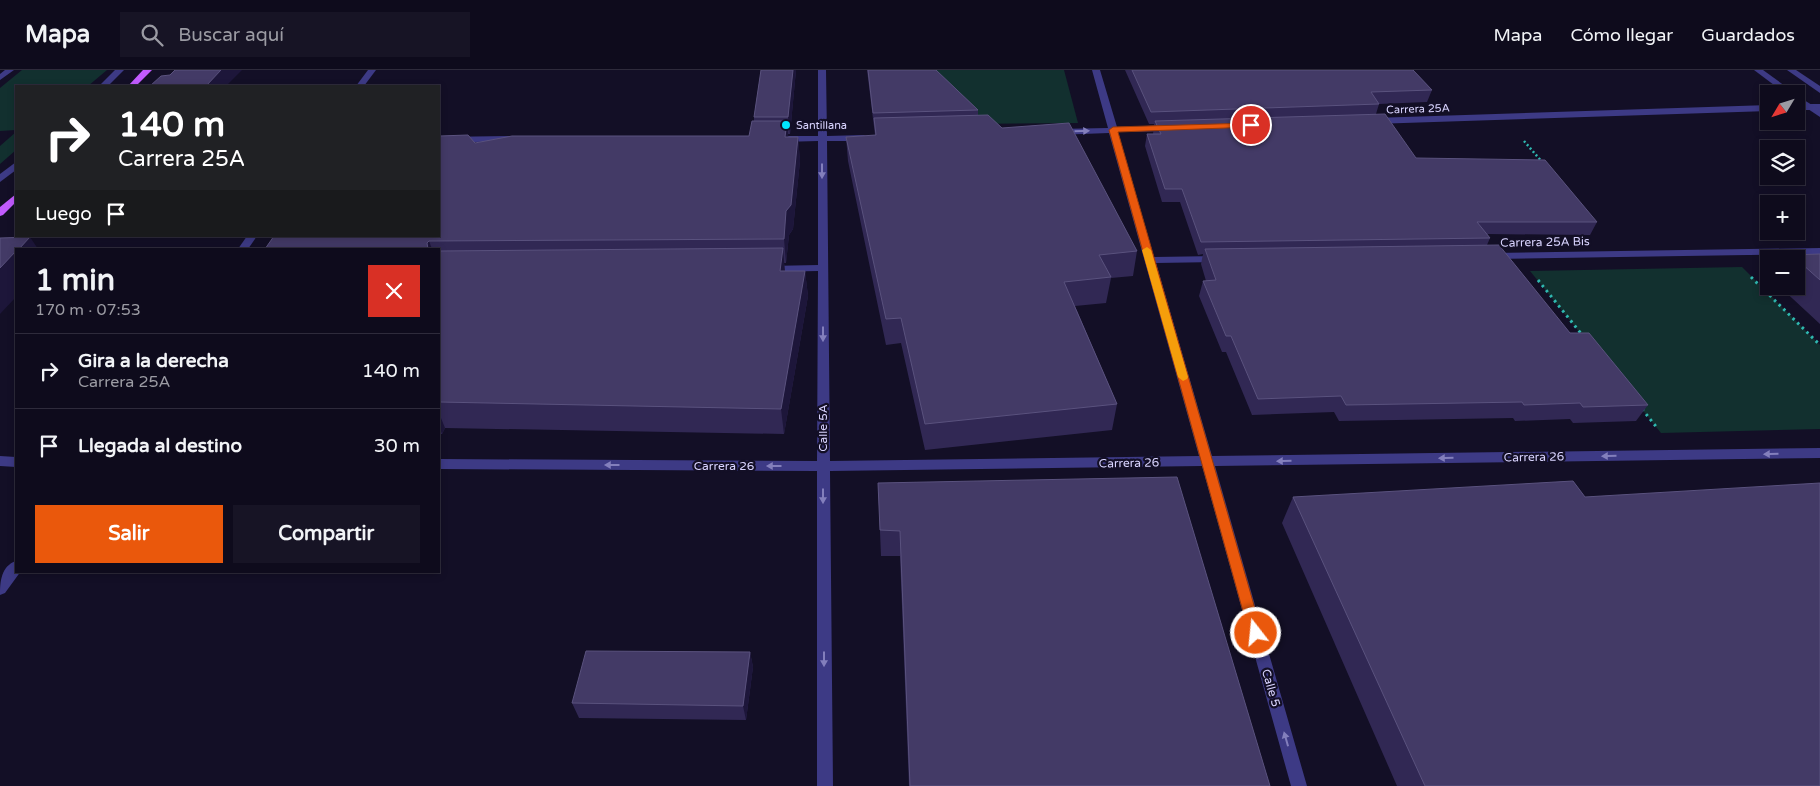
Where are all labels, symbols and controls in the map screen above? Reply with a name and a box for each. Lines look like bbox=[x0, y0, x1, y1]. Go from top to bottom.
search box bbox=[120, 12, 470, 57]
text: Mapa bbox=[25, 20, 90, 49]
icon: search bbox=[138, 21, 166, 49]
text: Buscar aquí bbox=[178, 24, 284, 46]
text: Mapa bbox=[1493, 24, 1542, 46]
text: Cómo llegar bbox=[1570, 24, 1673, 46]
text: Guardados bbox=[1701, 24, 1795, 46]
north arrow bbox=[1760, 85, 1805, 130]
map controls bbox=[1760, 85, 1805, 295]
street label: Carrera 25A bbox=[1386, 101, 1450, 117]
text: 140 m bbox=[118, 104, 225, 146]
pin bbox=[1230, 104, 1272, 146]
icon: right bbox=[35, 105, 100, 170]
icon: arrive bbox=[1237, 111, 1265, 139]
marker: Santillana bbox=[780, 119, 792, 131]
place label: Santillana bbox=[796, 119, 847, 132]
one-way arrow bbox=[1075, 126, 1091, 134]
button: layers bbox=[1760, 140, 1805, 185]
text: Carrera 25A bbox=[118, 146, 245, 172]
one-way arrow bbox=[818, 163, 826, 179]
button: + bbox=[1760, 195, 1805, 240]
icon: arrive bbox=[102, 200, 130, 228]
text: Luego bbox=[35, 203, 92, 225]
street label: Carrera 25A Bis bbox=[1500, 234, 1590, 250]
button: − bbox=[1760, 250, 1805, 295]
text: 1 min bbox=[35, 262, 115, 299]
button: close bbox=[368, 265, 420, 317]
text: 170 m · 07:53 bbox=[35, 300, 141, 320]
one-way arrow bbox=[819, 326, 827, 342]
text: Gira a la derecha bbox=[78, 350, 229, 372]
icon: right bbox=[35, 357, 63, 385]
text: 140 m bbox=[362, 360, 420, 382]
text: Carrera 25A bbox=[78, 372, 171, 392]
street label: Calle 5A bbox=[816, 404, 830, 452]
icon: arrive bbox=[35, 432, 63, 460]
text: Llegada al destino bbox=[78, 435, 242, 457]
text: 30 m bbox=[374, 435, 420, 457]
street label: Carrera 26 bbox=[1504, 449, 1564, 465]
one-way arrow bbox=[1763, 450, 1779, 458]
one-way arrow bbox=[1601, 452, 1617, 460]
one-way arrow bbox=[1438, 454, 1454, 462]
street label: Carrera 26 bbox=[1099, 455, 1159, 471]
one-way arrow bbox=[1276, 457, 1292, 465]
street label: Carrera 26 bbox=[694, 459, 754, 473]
one-way arrow bbox=[604, 461, 620, 469]
one-way arrow bbox=[766, 462, 782, 470]
one-way arrow bbox=[819, 488, 827, 504]
button: Salir bbox=[35, 505, 223, 563]
button: Compartir bbox=[233, 505, 420, 563]
position arrow bbox=[1229, 606, 1281, 658]
one-way arrow bbox=[820, 651, 828, 667]
street label: Calle 5 bbox=[1259, 668, 1283, 708]
one-way arrow bbox=[1281, 732, 1289, 747]

